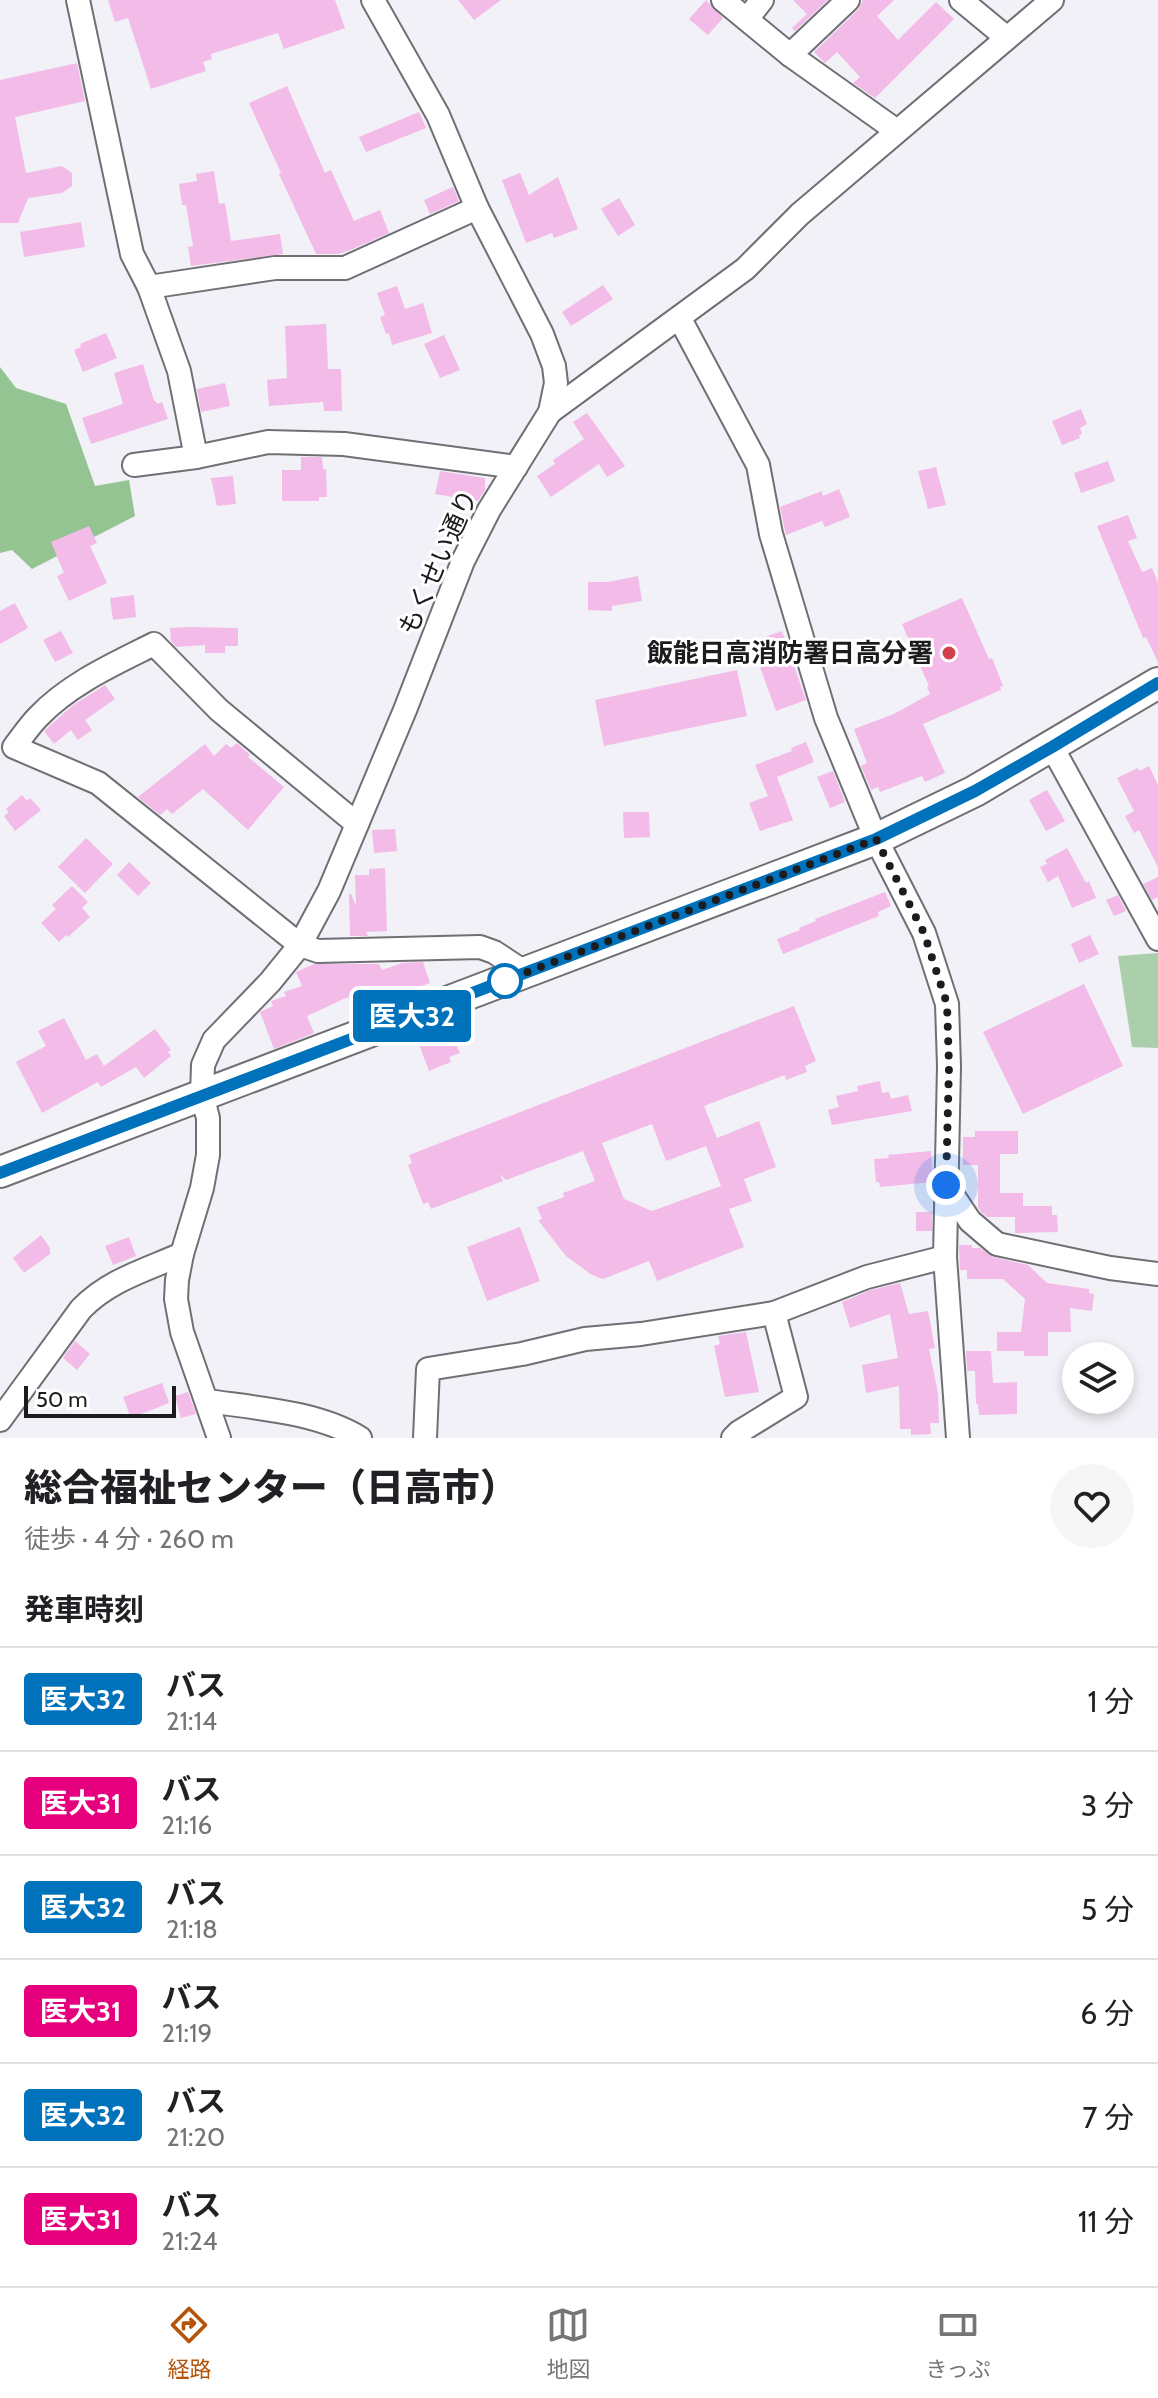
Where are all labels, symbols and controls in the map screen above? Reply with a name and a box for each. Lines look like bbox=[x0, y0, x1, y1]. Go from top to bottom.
street label: もくせい通り bbox=[392, 484, 484, 640]
place label: 飯能日高消防署日高分署 bbox=[647, 637, 933, 669]
marker: 飯能日高消防署日高分署 bbox=[940, 644, 958, 662]
unlabelled marker bbox=[488, 964, 522, 998]
line badge: 医大32 bbox=[356, 990, 468, 1042]
text: 医大32 bbox=[369, 999, 455, 1033]
your location bbox=[926, 1165, 966, 1205]
map controls bbox=[1062, 1342, 1134, 1414]
button: layers bbox=[1062, 1342, 1134, 1414]
scale bar bbox=[24, 1382, 176, 1418]
text: 50 m bbox=[36, 1386, 88, 1413]
text: 総合福祉センター（日高市） bbox=[24, 1464, 518, 1511]
button: heart bbox=[1050, 1464, 1134, 1548]
text: 徒歩 · 4 分 · 260 m bbox=[24, 1523, 234, 1555]
text: 発車時刻 bbox=[24, 1591, 144, 1628]
text: バス bbox=[166, 1667, 226, 1704]
text: 医大32 bbox=[40, 1682, 126, 1716]
text: 1 分 bbox=[1087, 1683, 1134, 1720]
text: 21:14 bbox=[166, 1705, 217, 1737]
text: バス bbox=[161, 1771, 221, 1808]
text: 医大31 bbox=[40, 1786, 121, 1820]
text: 3 分 bbox=[1081, 1787, 1134, 1824]
text: 21:16 bbox=[161, 1809, 212, 1841]
text: バス bbox=[166, 1875, 226, 1912]
text: 医大32 bbox=[40, 1890, 126, 1924]
text: 5 分 bbox=[1081, 1891, 1134, 1928]
text: 21:18 bbox=[166, 1913, 218, 1945]
text: バス bbox=[161, 1979, 221, 2016]
text: 医大31 bbox=[40, 1994, 121, 2028]
text: 6 分 bbox=[1080, 1995, 1134, 2032]
text: 21:19 bbox=[161, 2017, 212, 2049]
text: バス bbox=[166, 2083, 226, 2120]
text: 医大32 bbox=[40, 2098, 126, 2132]
text: 7 分 bbox=[1082, 2099, 1134, 2136]
text: 21:20 bbox=[166, 2121, 225, 2153]
text: バス bbox=[161, 2187, 221, 2224]
text: 医大31 bbox=[40, 2202, 121, 2236]
text: 11 分 bbox=[1078, 2203, 1134, 2240]
text: 21:24 bbox=[161, 2225, 218, 2257]
tab: 経路 bbox=[167, 2303, 211, 2383]
tab: 地図 bbox=[546, 2303, 590, 2383]
tab: きっぷ bbox=[925, 2303, 991, 2383]

